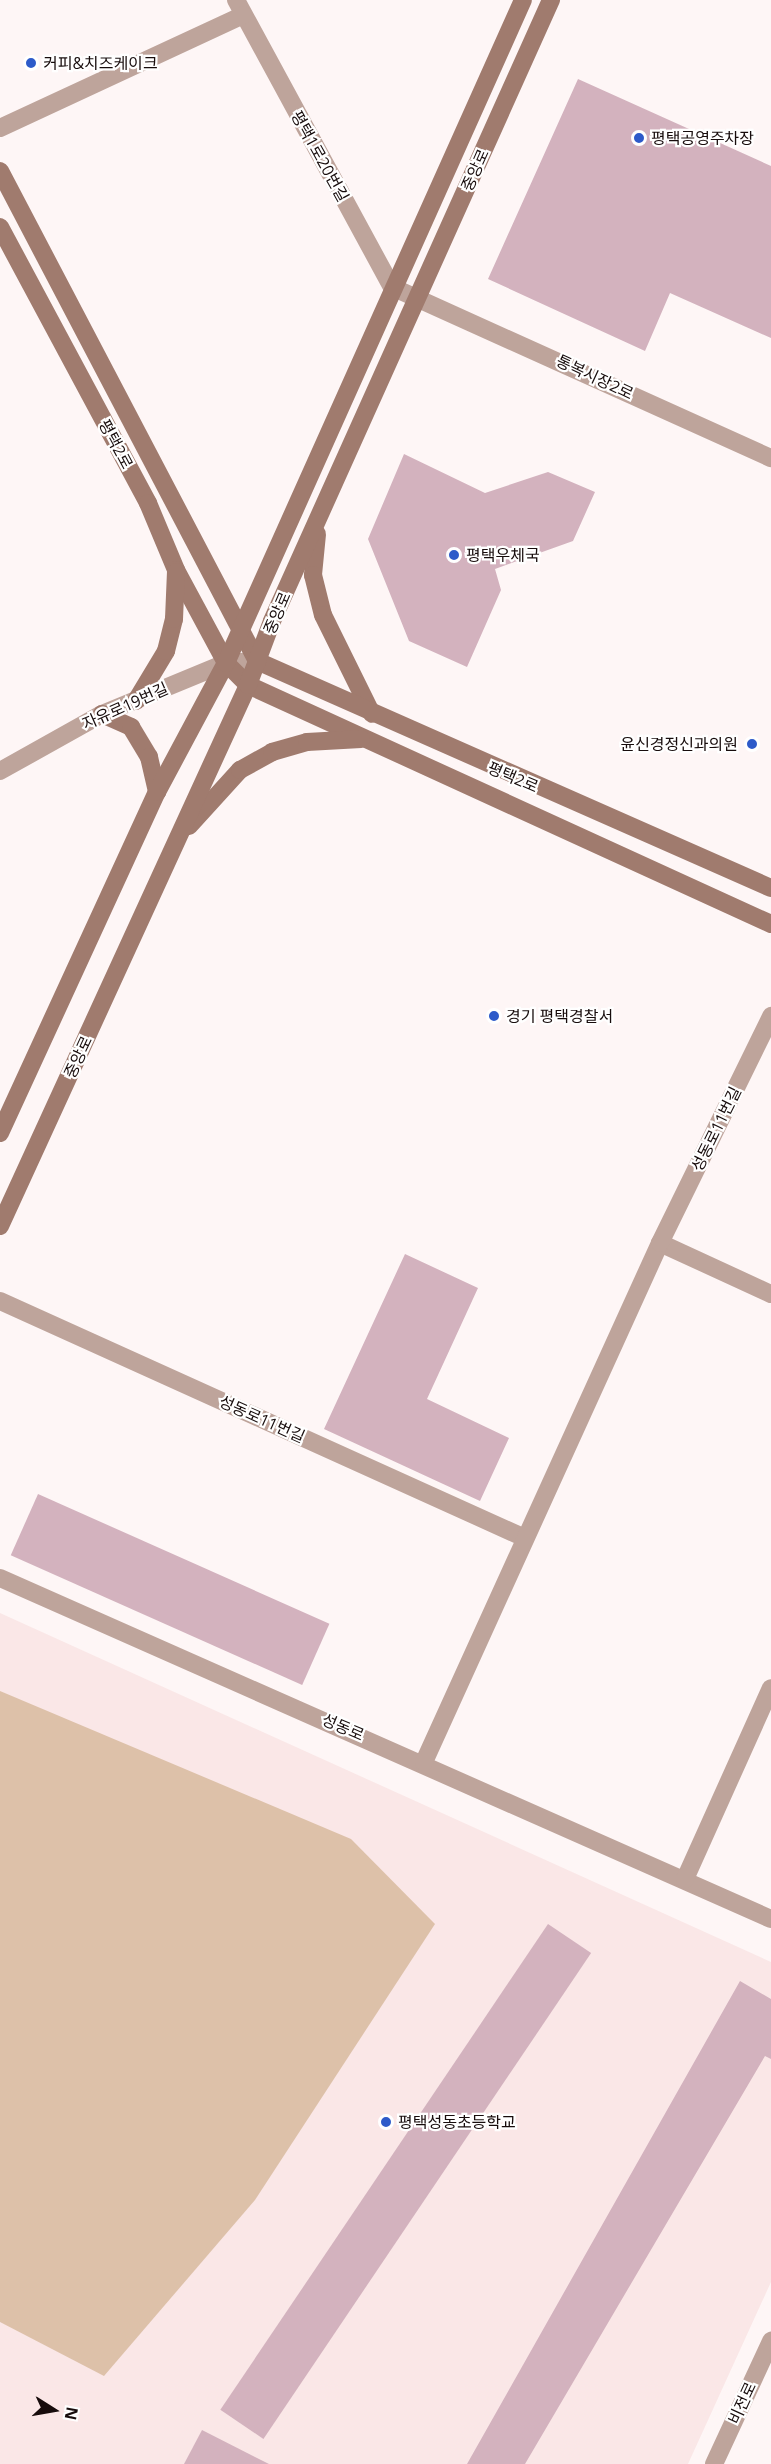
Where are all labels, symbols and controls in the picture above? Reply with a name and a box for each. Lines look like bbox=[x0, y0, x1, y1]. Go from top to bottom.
place label: 커피&치즈케이크 bbox=[43, 53, 158, 73]
marker: 커피&치즈케이크 bbox=[24, 56, 38, 70]
street label: 평택1로20번길 bbox=[287, 107, 353, 205]
place label: 평택공영주차장 bbox=[651, 128, 754, 148]
marker: 평택공영주차장 bbox=[632, 131, 646, 145]
street label: 중앙로 bbox=[457, 146, 493, 194]
street label: 통복시장2로 bbox=[553, 351, 637, 403]
street label: 평택2로 bbox=[95, 416, 137, 472]
place label: 평택우체국 bbox=[466, 545, 540, 565]
marker: 평택우체국 bbox=[447, 548, 461, 562]
street label: 중앙로 bbox=[260, 589, 294, 637]
street label: 자유로19번길 bbox=[79, 679, 171, 733]
place label: 윤신경정신과의원 bbox=[620, 734, 738, 754]
marker: 윤신경정신과의원 bbox=[743, 735, 761, 753]
street label: 평택2로 bbox=[485, 758, 541, 796]
place label: 경기 평택경찰서 bbox=[506, 1006, 613, 1026]
marker: 경기 평택경찰서 bbox=[487, 1009, 501, 1023]
street label: 중앙로 bbox=[60, 1033, 96, 1081]
street label: 성동로11번길 bbox=[687, 1083, 745, 1175]
street label: 성동로11번길 bbox=[216, 1392, 308, 1446]
street label: 성동로 bbox=[319, 1710, 367, 1744]
place label: 평택성동초등학교 bbox=[398, 2112, 516, 2132]
marker: 평택성동초등학교 bbox=[379, 2115, 393, 2129]
street label: 비전로 bbox=[724, 2379, 760, 2427]
north arrow bbox=[24, 2380, 84, 2440]
text: N bbox=[60, 2405, 84, 2422]

